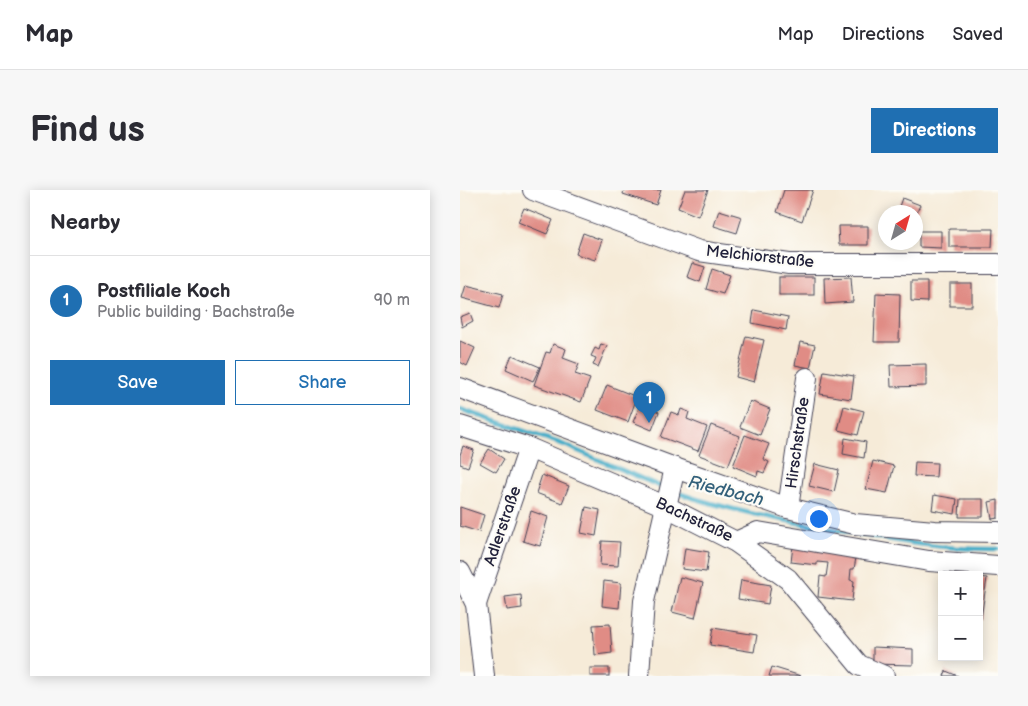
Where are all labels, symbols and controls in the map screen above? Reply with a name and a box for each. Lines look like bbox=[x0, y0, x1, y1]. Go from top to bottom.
text: Map bbox=[25, 20, 73, 49]
text: Map bbox=[778, 24, 814, 45]
text: Directions bbox=[842, 24, 924, 45]
text: Saved bbox=[952, 24, 1003, 45]
button: Directions bbox=[871, 108, 998, 153]
text: Find us bbox=[30, 109, 145, 152]
north arrow bbox=[878, 205, 923, 250]
text: Nearby bbox=[50, 210, 120, 235]
street label: Melchiorstraße bbox=[705, 242, 815, 272]
text: Postfiliale Koch bbox=[97, 280, 230, 303]
text: 1 bbox=[63, 291, 69, 310]
text: 90 m bbox=[374, 291, 410, 310]
text: Public building · Bachstraße bbox=[97, 303, 295, 322]
button: Save bbox=[50, 360, 225, 405]
button: Share bbox=[235, 360, 410, 405]
pin: 1 bbox=[633, 382, 665, 423]
street label: Hirschstraße bbox=[782, 395, 814, 490]
water label: Riedbach bbox=[686, 471, 766, 511]
street label: Adlerstraße bbox=[480, 483, 526, 568]
street label: Bachstraße bbox=[652, 494, 736, 546]
your location bbox=[806, 506, 832, 532]
map controls bbox=[938, 571, 983, 661]
button: + bbox=[938, 571, 983, 616]
button: − bbox=[938, 616, 983, 661]

